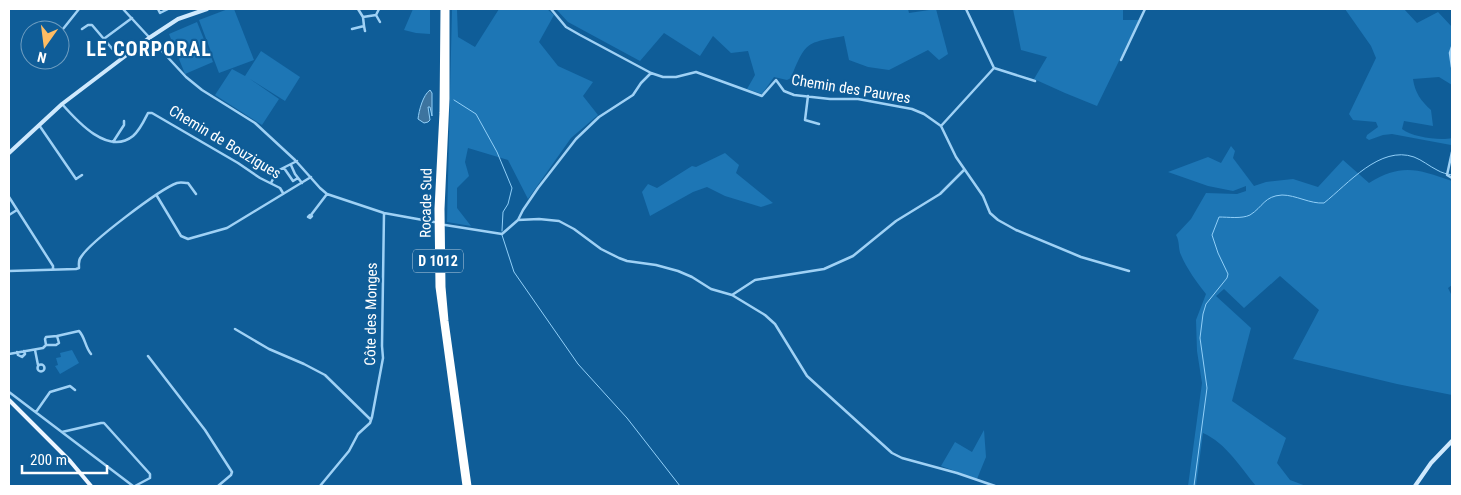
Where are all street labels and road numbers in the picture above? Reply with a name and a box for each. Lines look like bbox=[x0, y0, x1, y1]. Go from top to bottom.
street label: Chemin des Pauvres bbox=[790, 71, 912, 107]
street label: Chemin de Bouzigues bbox=[166, 101, 284, 183]
street label: Rocade Sud bbox=[416, 168, 436, 238]
road number: D 1012 bbox=[413, 250, 463, 272]
street label: Côte des Monges bbox=[361, 262, 381, 366]

